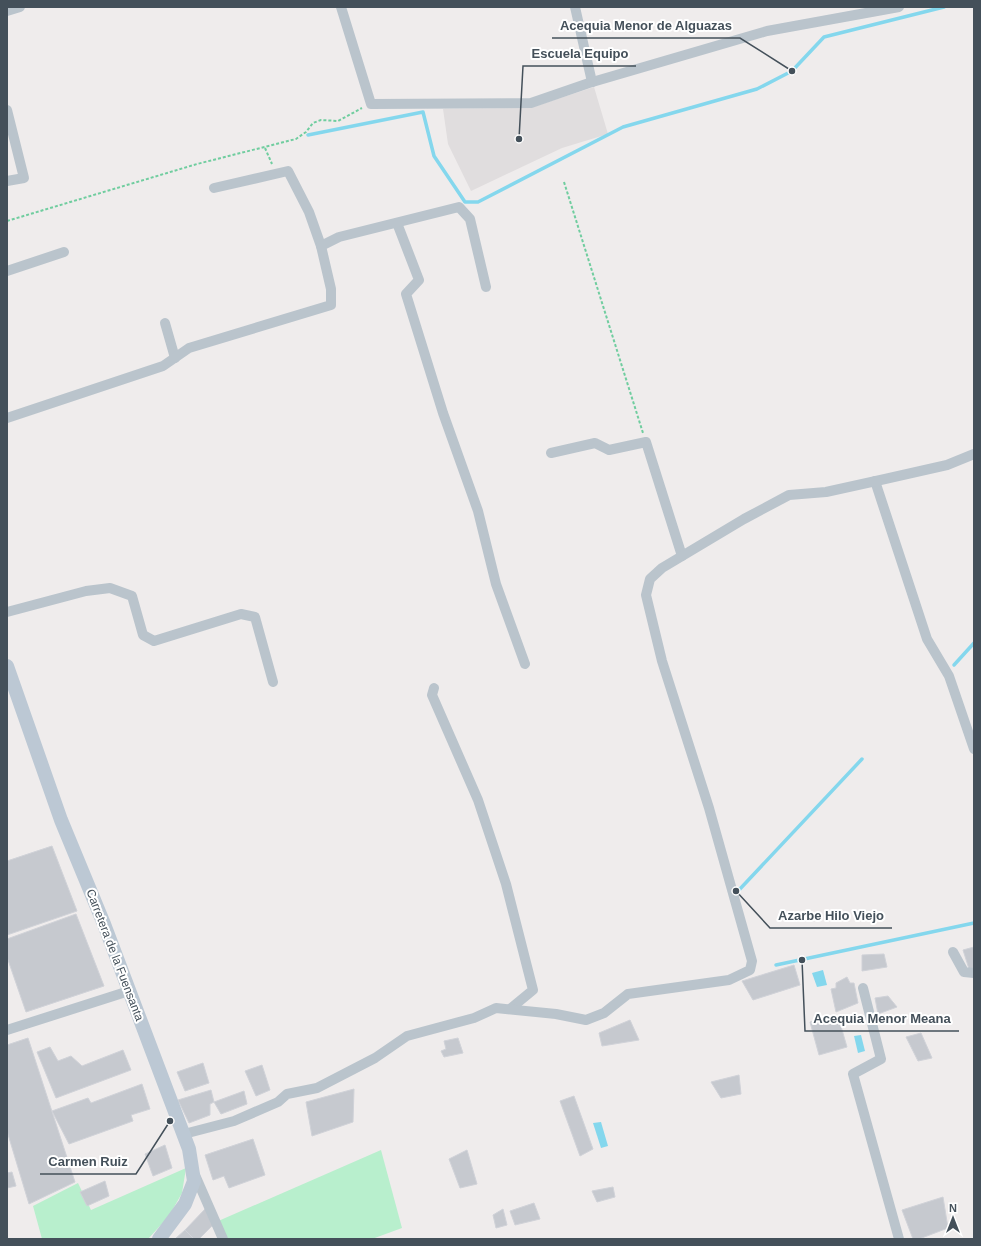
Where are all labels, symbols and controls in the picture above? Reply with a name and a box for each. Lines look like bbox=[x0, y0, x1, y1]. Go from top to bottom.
callout: Acequia Menor de Alguazas bbox=[552, 13, 740, 38]
text: Acequia Menor de Alguazas bbox=[560, 18, 732, 33]
callout: Escuela Equipo bbox=[523, 41, 636, 66]
text: Escuela Equipo bbox=[532, 46, 628, 61]
street label: Carretera de la Fuensanta bbox=[83, 887, 147, 1023]
callout: Azarbe Hilo Viejo bbox=[770, 903, 892, 928]
text: Azarbe Hilo Viejo bbox=[778, 908, 884, 923]
callout: Acequia Menor Meana bbox=[805, 1006, 959, 1031]
text: Acequia Menor Meana bbox=[813, 1011, 951, 1026]
callout: Carmen Ruiz bbox=[40, 1149, 136, 1174]
text: Carmen Ruiz bbox=[48, 1154, 128, 1169]
north arrow bbox=[933, 1198, 973, 1238]
text: N bbox=[949, 1202, 957, 1214]

